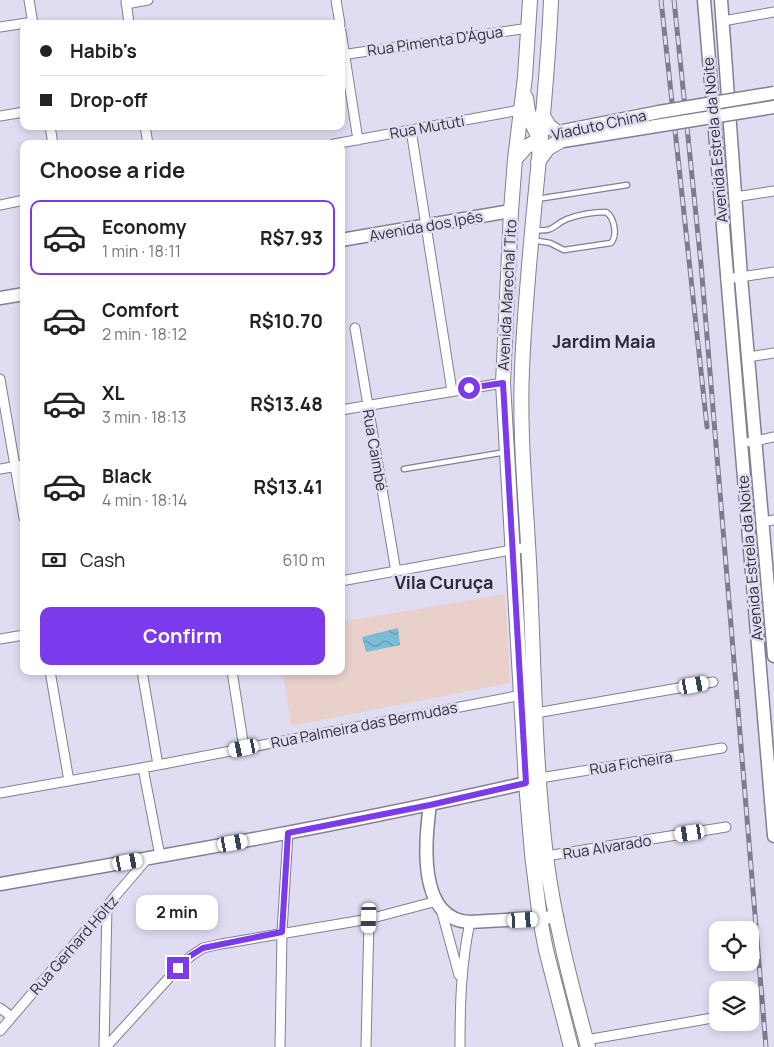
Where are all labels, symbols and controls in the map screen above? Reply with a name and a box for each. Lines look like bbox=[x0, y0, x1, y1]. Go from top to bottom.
street label: Rua Pimenta D'Água bbox=[366, 21, 504, 61]
text: Habib's bbox=[70, 38, 137, 64]
street label: Avenida Estrela da Noite bbox=[697, 56, 733, 224]
text: Drop-off bbox=[70, 87, 147, 113]
street label: Viaduto China bbox=[550, 105, 648, 145]
street label: Rua Mututi bbox=[388, 110, 466, 144]
text: Choose a ride bbox=[40, 155, 185, 185]
street label: Avenida dos Ipês bbox=[368, 206, 485, 246]
text: Economy bbox=[102, 214, 186, 240]
icon: car bbox=[42, 215, 87, 260]
street label: Avenida Marechal Tito bbox=[493, 219, 521, 371]
text: R$7.93 bbox=[260, 225, 323, 251]
text: 1 min · 18:11 bbox=[102, 240, 181, 262]
text: Comfort bbox=[102, 297, 179, 323]
icon: car bbox=[42, 298, 87, 343]
text: R$10.70 bbox=[249, 308, 323, 334]
text: 2 min · 18:12 bbox=[102, 323, 187, 345]
district label: Jardim Maia bbox=[552, 329, 656, 353]
route start bbox=[458, 377, 480, 399]
text: XL bbox=[102, 380, 125, 406]
icon: car bbox=[42, 381, 87, 426]
text: R$13.48 bbox=[250, 391, 323, 417]
text: 3 min · 18:13 bbox=[102, 406, 186, 428]
street label: Rua Caimbé bbox=[357, 407, 393, 493]
text: Black bbox=[102, 463, 151, 489]
icon: car bbox=[42, 464, 87, 509]
text: R$13.41 bbox=[254, 474, 323, 500]
street label: Avenida Estrela da Noite bbox=[732, 474, 768, 642]
text: 4 min · 18:14 bbox=[102, 489, 187, 511]
icon: cash bbox=[40, 546, 68, 574]
text: Cash bbox=[80, 547, 125, 573]
text: 610 m bbox=[283, 549, 325, 571]
district label: Vila Curuça bbox=[395, 570, 493, 594]
button: Confirm bbox=[40, 607, 325, 665]
car bbox=[677, 675, 710, 695]
street label: Rua Palmeira das Bermudas bbox=[269, 697, 459, 753]
car bbox=[227, 738, 260, 758]
street label: Rua Ficheira bbox=[588, 746, 674, 780]
car bbox=[674, 823, 705, 843]
street label: Rua Alvarado bbox=[561, 830, 653, 864]
car bbox=[216, 833, 249, 853]
car bbox=[111, 852, 144, 872]
street label: Rua Gerhard Holtz bbox=[25, 891, 123, 999]
callout: 2 min bbox=[137, 896, 219, 930]
text: 2 min bbox=[156, 901, 198, 923]
car bbox=[360, 903, 377, 933]
car bbox=[507, 912, 538, 928]
map controls bbox=[709, 921, 759, 1031]
button: locate bbox=[709, 921, 759, 971]
route end bbox=[167, 957, 189, 979]
button: layers bbox=[709, 981, 759, 1031]

